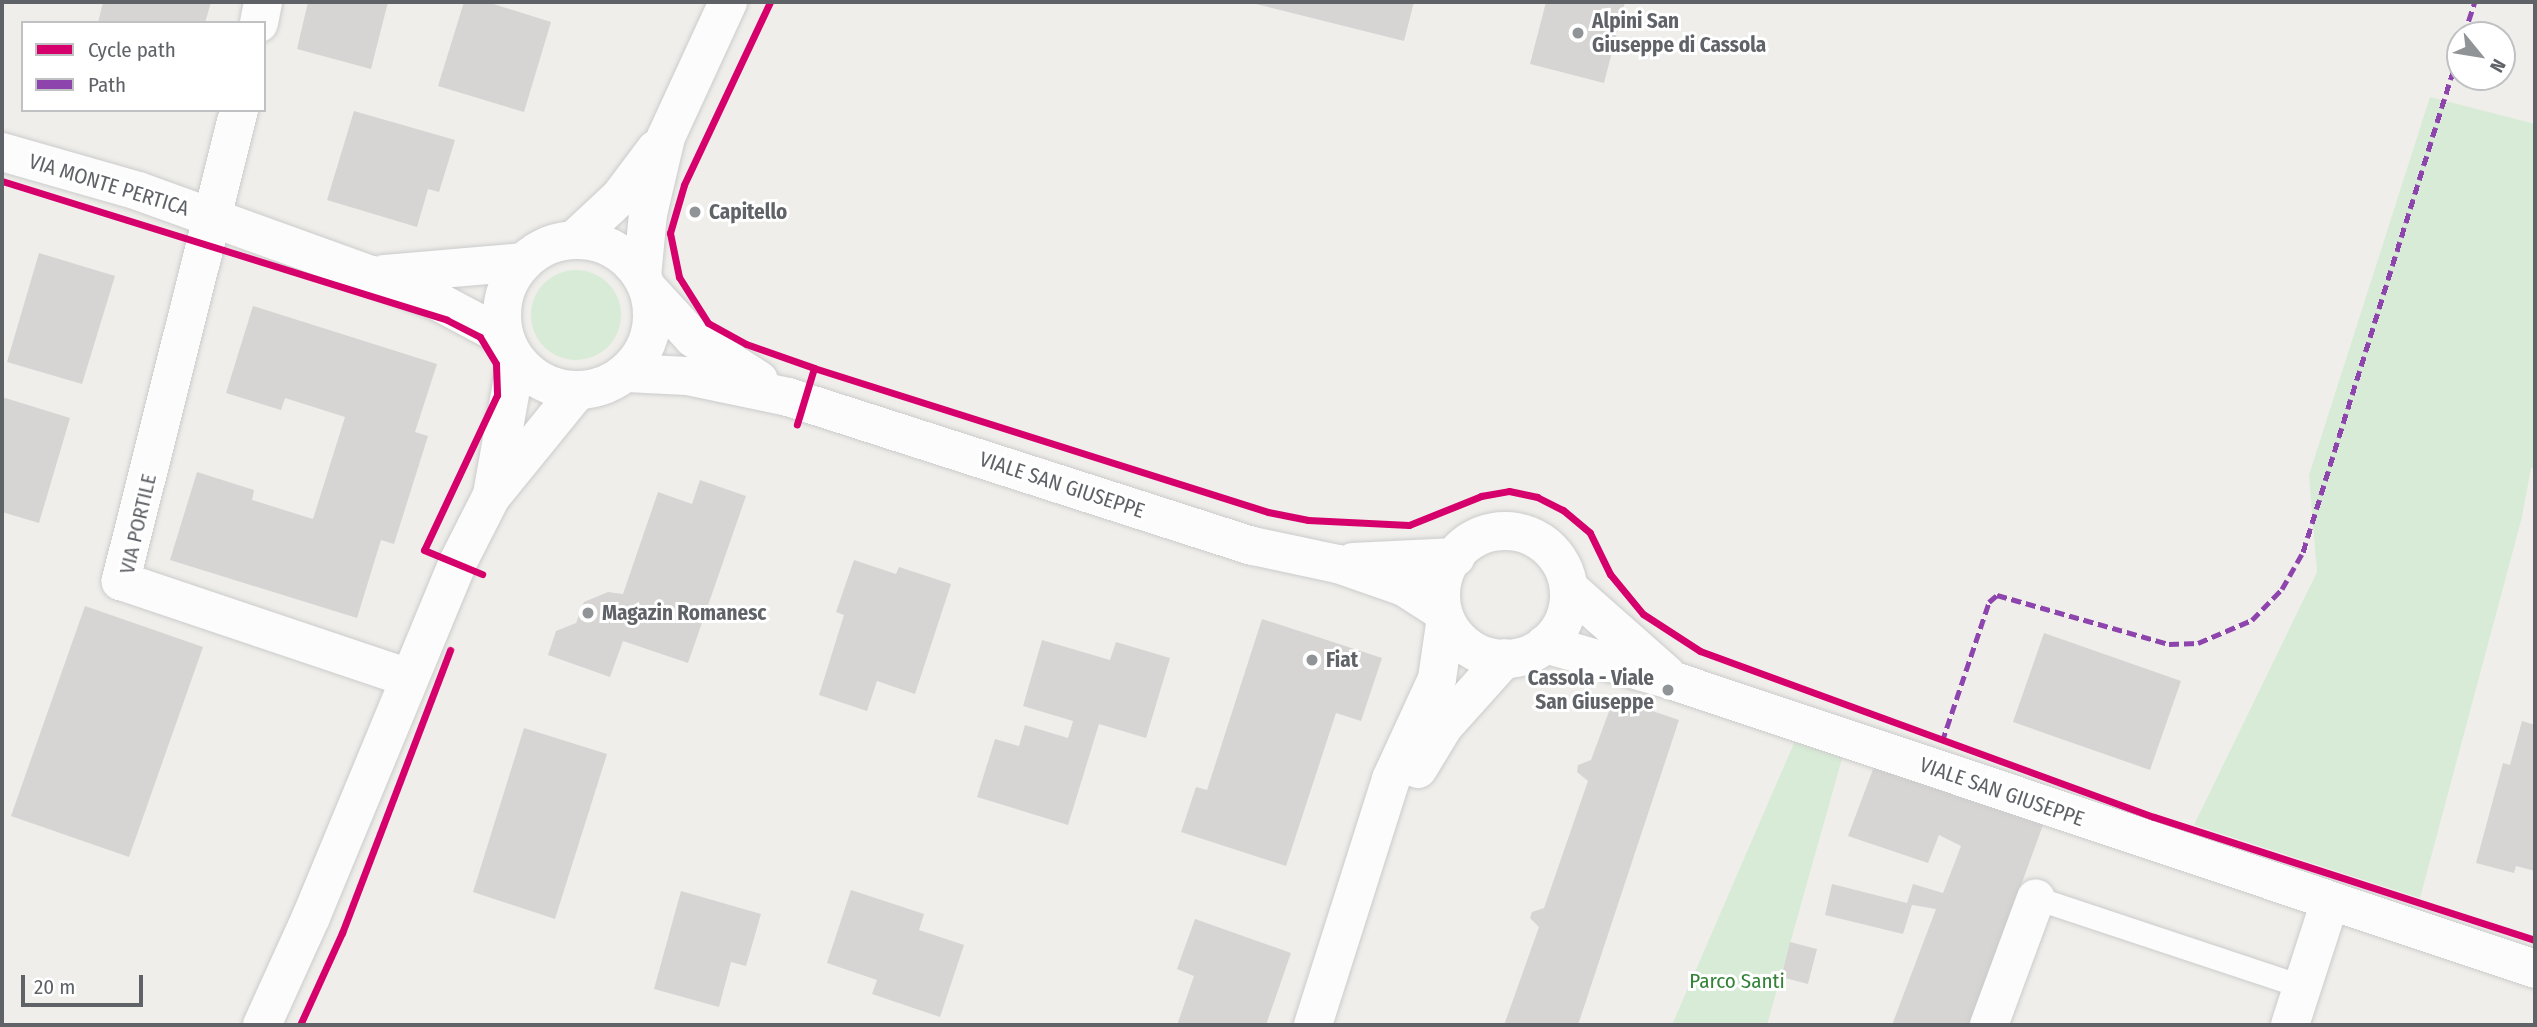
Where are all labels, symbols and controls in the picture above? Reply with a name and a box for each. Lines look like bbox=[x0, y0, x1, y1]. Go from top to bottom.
place label: Alpini San Giuseppe di Cassola bbox=[1592, 8, 1766, 58]
legend bbox=[21, 21, 266, 112]
north arrow bbox=[2446, 21, 2516, 91]
marker: Alpini San Giuseppe di Cassola bbox=[1570, 25, 1586, 41]
text: Cycle path bbox=[88, 37, 176, 63]
text: N bbox=[2485, 55, 2511, 76]
text: Path bbox=[88, 72, 126, 98]
street label: VIA MONTE PERTICA bbox=[26, 149, 192, 221]
place label: Capitello bbox=[709, 199, 787, 225]
marker: Capitello bbox=[687, 204, 703, 220]
street label: VIALE SAN GIUSEPPE bbox=[976, 446, 1148, 524]
street label: VIA PORTILE bbox=[114, 472, 162, 576]
place label: Magazin Romanesc bbox=[602, 600, 766, 626]
marker: Magazin Romanesc bbox=[580, 605, 596, 621]
place label: Fiat bbox=[1326, 647, 1358, 673]
marker: Fiat bbox=[1304, 652, 1320, 668]
place label: Cassola - Viale San Giuseppe bbox=[1528, 665, 1654, 715]
marker: Cassola - Viale San Giuseppe bbox=[1660, 682, 1676, 698]
street label: VIALE SAN GIUSEPPE bbox=[1916, 752, 2088, 832]
scale bar bbox=[24, 960, 147, 1004]
park label: Parco Santi bbox=[1689, 968, 1785, 994]
text: 20 m bbox=[34, 974, 75, 1000]

